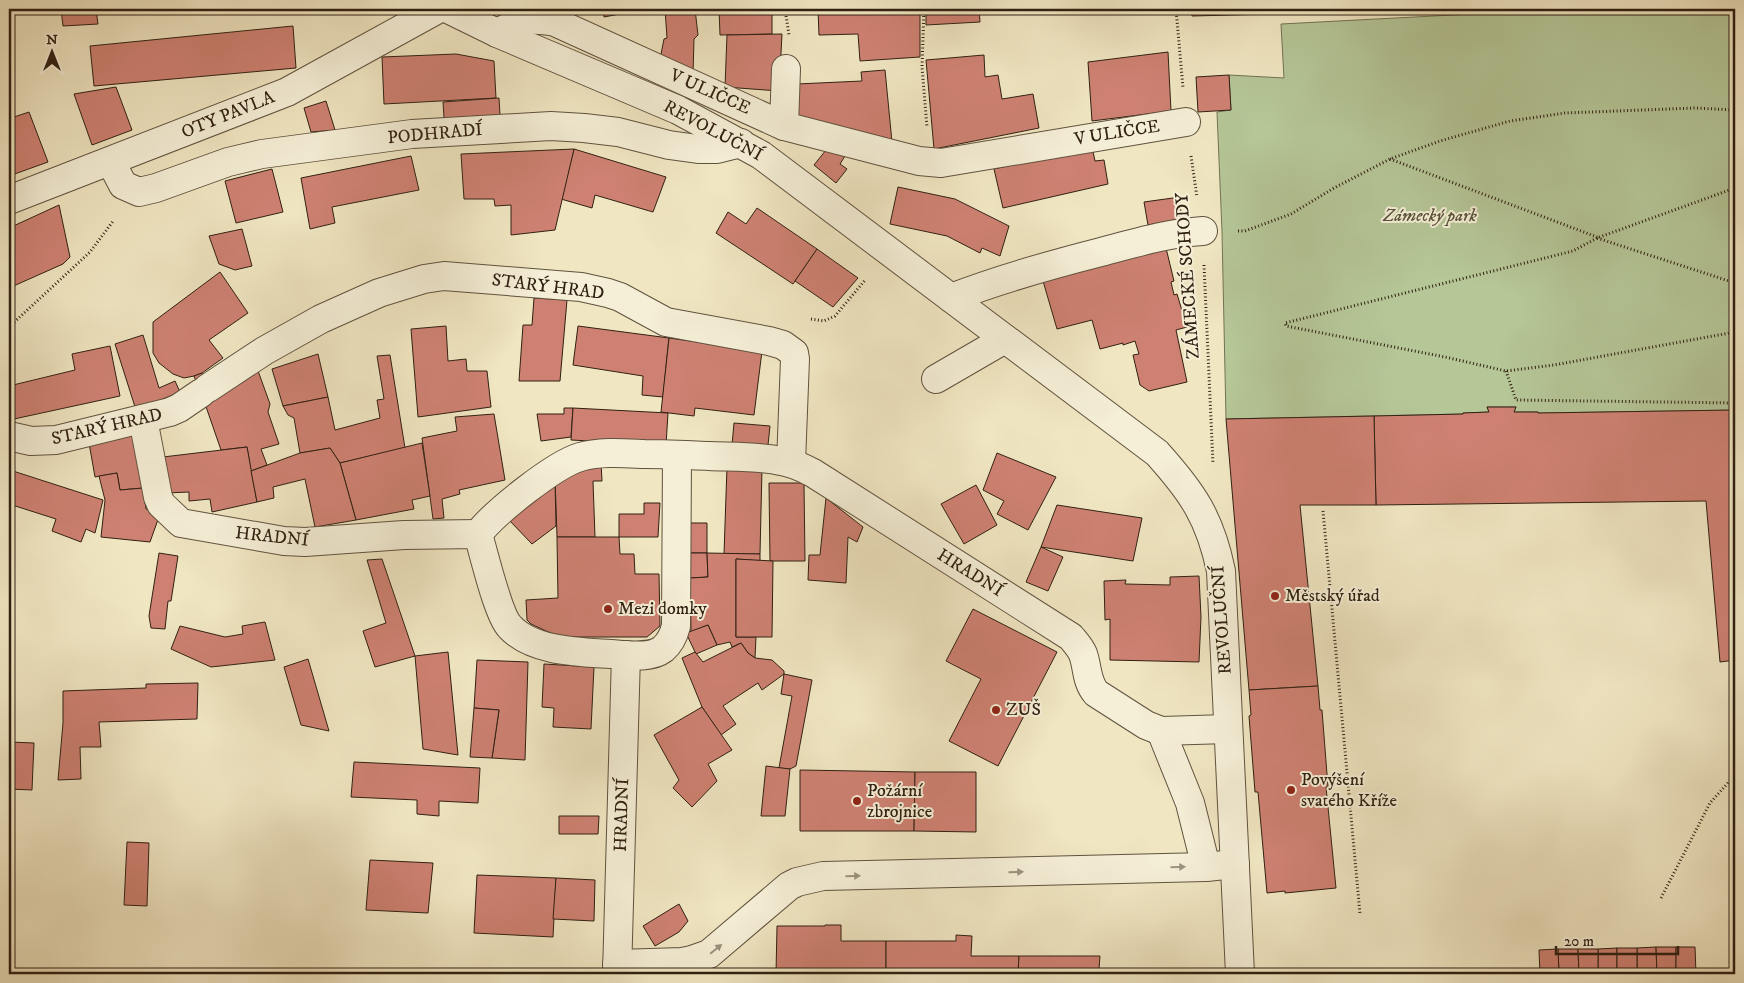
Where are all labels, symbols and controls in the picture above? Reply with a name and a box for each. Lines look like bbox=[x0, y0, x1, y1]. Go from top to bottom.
north arrow bbox=[28, 28, 78, 78]
text: N bbox=[46, 31, 58, 49]
street label: V ULIČCE bbox=[665, 63, 754, 120]
street label: OTY PAVLA bbox=[178, 86, 278, 144]
street label: REVOLUČNÍ bbox=[660, 95, 768, 167]
street label: V ULIČCE bbox=[1072, 114, 1161, 151]
street label: PODHRADÍ bbox=[386, 118, 485, 149]
street label: ZÁMECKÉ SCHODY bbox=[1170, 191, 1205, 360]
park label: Zámecký park bbox=[1382, 205, 1477, 227]
street label: STARÝ HRAD bbox=[491, 268, 606, 305]
street label: STARÝ HRAD bbox=[49, 403, 165, 450]
street label: HRADNÍ bbox=[234, 521, 312, 552]
street label: HRADNÍ bbox=[933, 543, 1009, 603]
street label: REVOLUČNÍ bbox=[1206, 563, 1237, 675]
place label: Městský úřad bbox=[1285, 585, 1380, 607]
marker: Městský úřad bbox=[1269, 590, 1281, 602]
place label: Mezi domky bbox=[618, 598, 707, 620]
marker: Mezi domky bbox=[602, 603, 614, 615]
place label: ZUŠ bbox=[1006, 698, 1041, 721]
marker: ZUŠ bbox=[990, 704, 1002, 716]
place label: Povýšení svatého Kříže bbox=[1301, 769, 1397, 812]
street label: HRADNÍ bbox=[609, 776, 634, 852]
place label: Požární zbrojnice bbox=[867, 780, 932, 823]
marker: Povýšení svatého Kříže bbox=[1285, 784, 1297, 796]
marker: Požární zbrojnice bbox=[851, 795, 863, 807]
one-way arrow bbox=[1170, 863, 1186, 871]
one-way arrow bbox=[1008, 867, 1024, 875]
one-way arrow bbox=[845, 871, 861, 879]
scale bar bbox=[1556, 923, 1679, 955]
text: 20 m bbox=[1564, 932, 1594, 951]
one-way arrow bbox=[709, 943, 722, 954]

